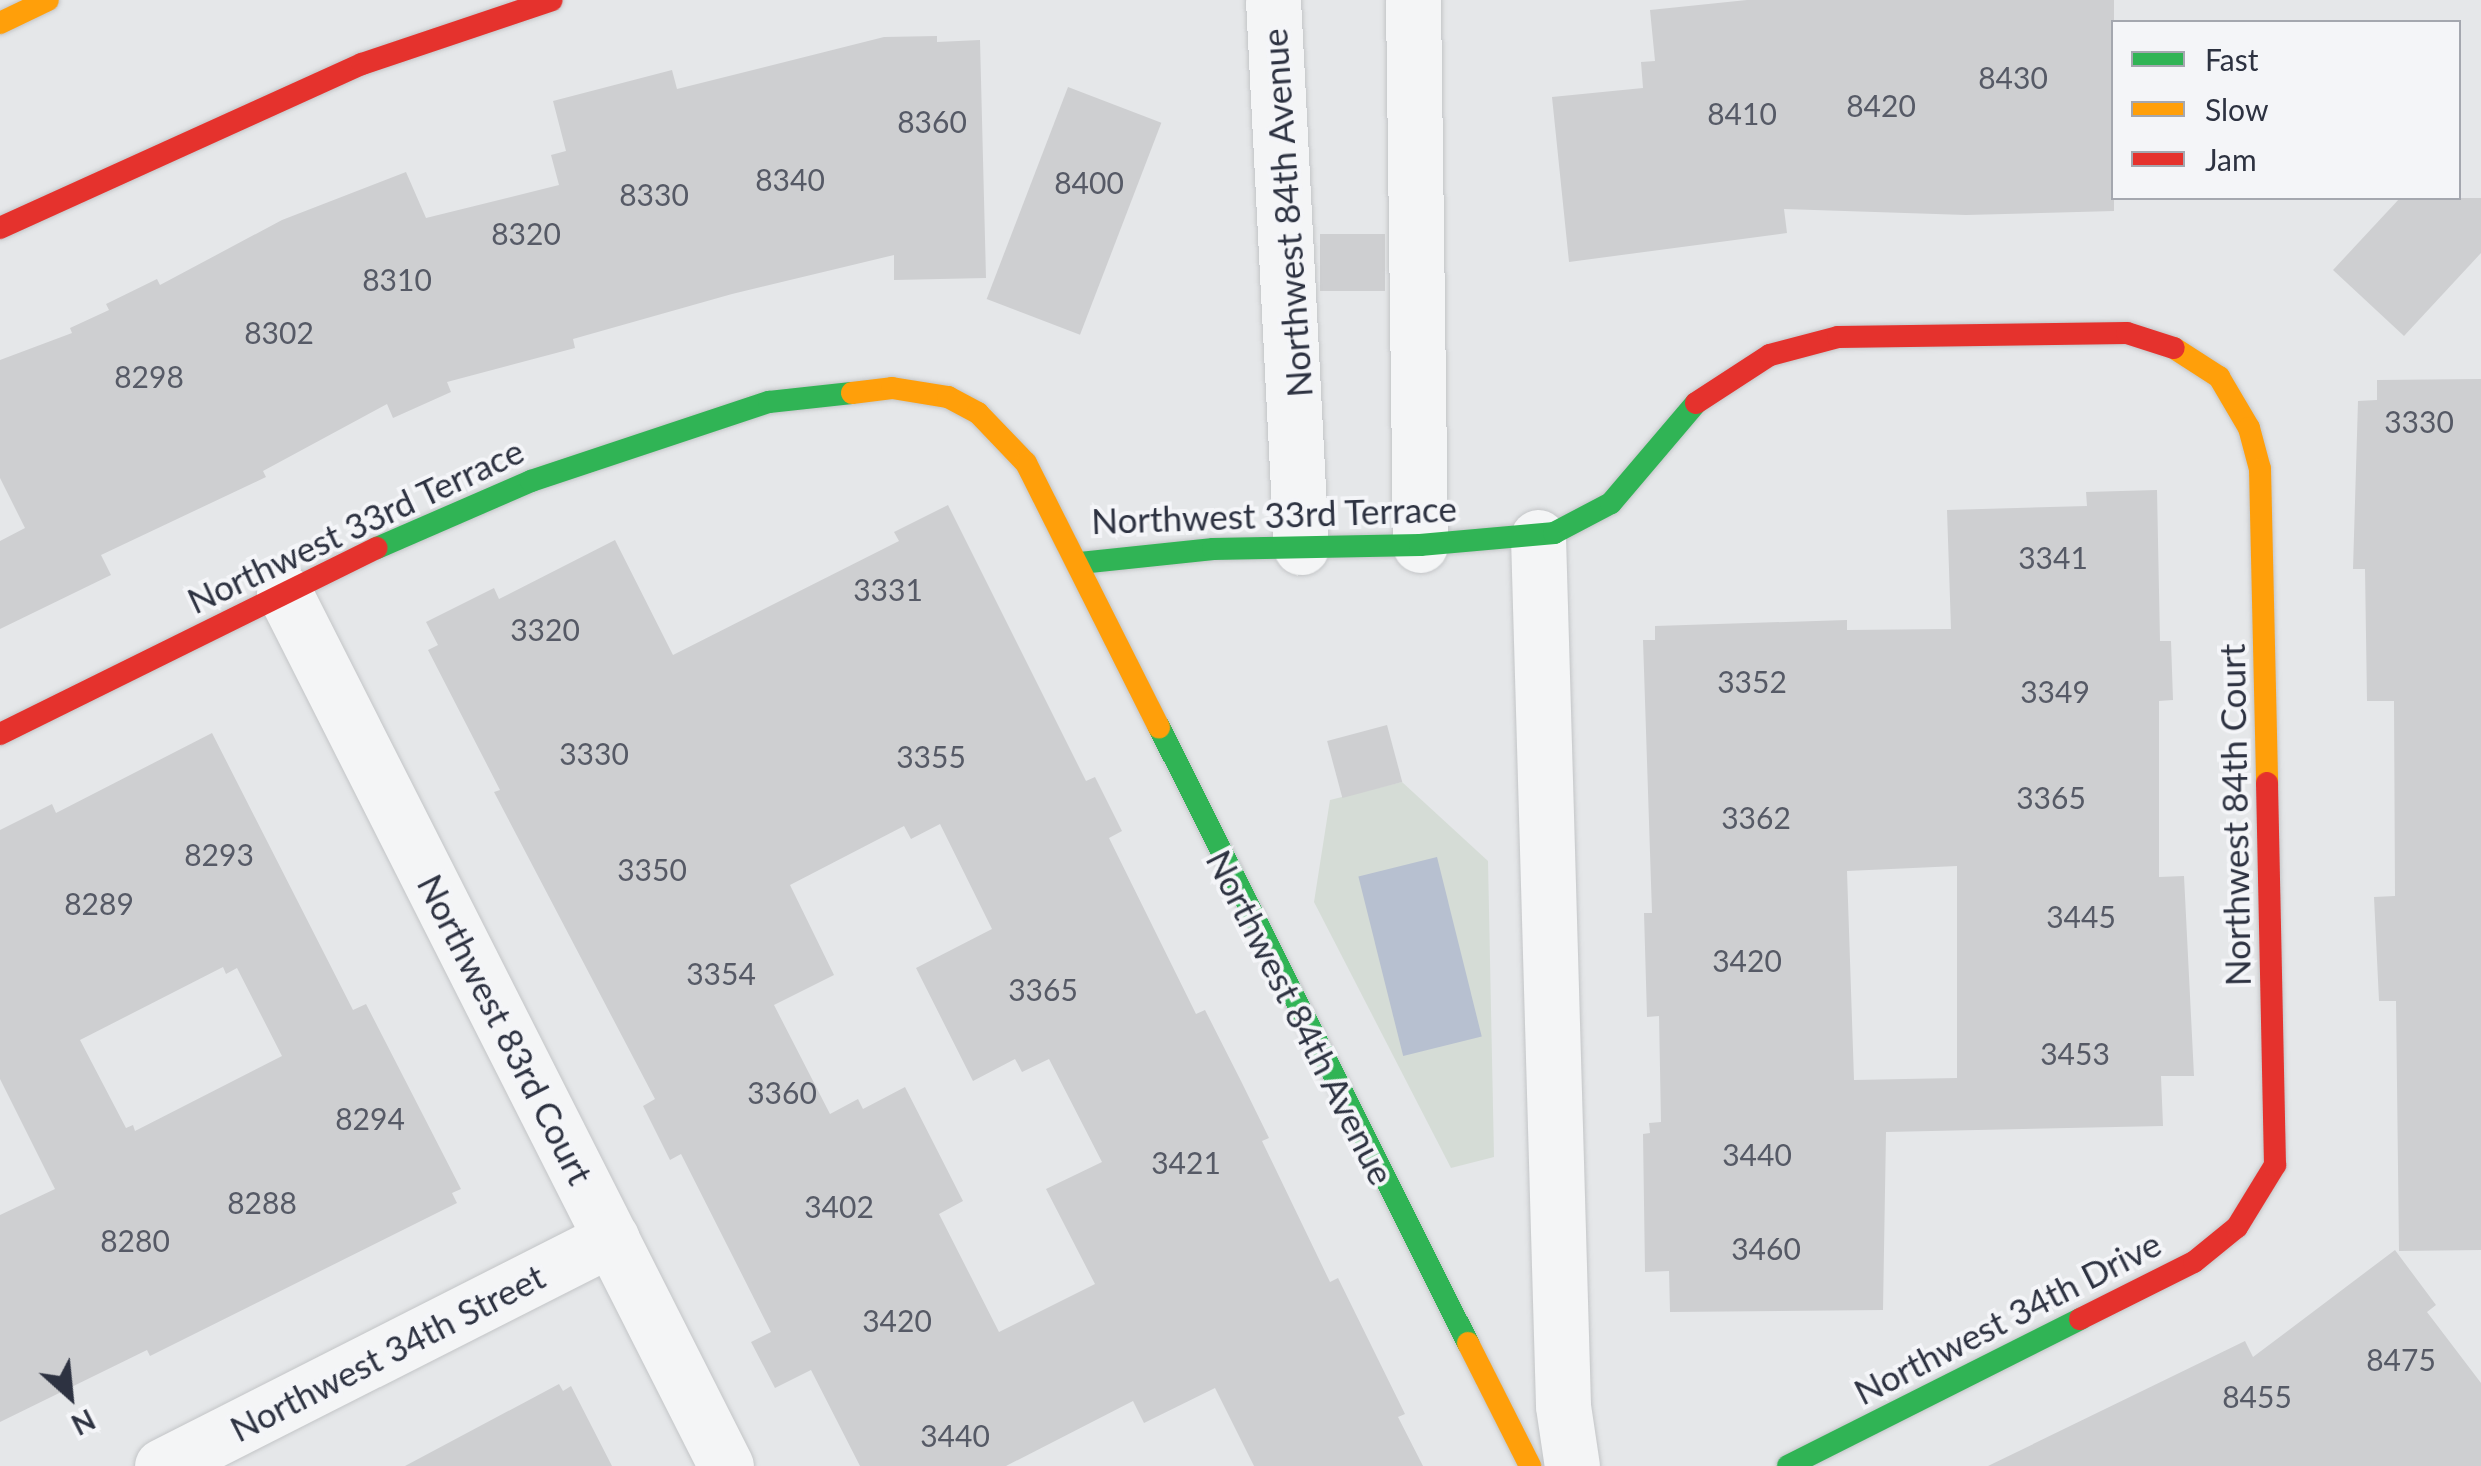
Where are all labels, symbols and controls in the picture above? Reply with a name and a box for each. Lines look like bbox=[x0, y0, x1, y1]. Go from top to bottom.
legend bbox=[2111, 20, 2461, 200]
street label: Northwest 84th Avenue bbox=[1252, 27, 1320, 399]
text: Fast bbox=[2205, 41, 2259, 77]
house number: 8430 bbox=[1978, 59, 2048, 95]
house number: 8420 bbox=[1846, 87, 1916, 123]
text: Slow bbox=[2205, 91, 2268, 127]
house number: 8410 bbox=[1707, 95, 1777, 131]
house number: 8360 bbox=[897, 103, 967, 139]
text: Jam bbox=[2205, 141, 2257, 177]
house number: 8340 bbox=[755, 161, 825, 197]
house number: 8400 bbox=[1054, 164, 1124, 200]
house number: 8330 bbox=[619, 176, 689, 212]
house number: 8320 bbox=[491, 215, 561, 251]
house number: 8310 bbox=[362, 261, 432, 297]
house number: 8302 bbox=[244, 314, 314, 350]
house number: 8298 bbox=[114, 358, 184, 394]
house number: 3330 bbox=[2384, 403, 2454, 439]
street label: Northwest 33rd Terrace bbox=[180, 428, 530, 622]
street label: Northwest 33rd Terrace bbox=[1090, 487, 1458, 541]
house number: 3341 bbox=[2018, 539, 2088, 575]
house number: 3331 bbox=[853, 571, 923, 607]
house number: 3320 bbox=[510, 611, 580, 647]
street label: Northwest 84th Court bbox=[2210, 643, 2258, 987]
house number: 3352 bbox=[1717, 663, 1787, 699]
house number: 3349 bbox=[2020, 673, 2090, 709]
house number: 3330 bbox=[559, 735, 629, 771]
house number: 3355 bbox=[896, 738, 966, 774]
house number: 3365 bbox=[2016, 779, 2086, 815]
house number: 3362 bbox=[1721, 799, 1791, 835]
house number: 8293 bbox=[184, 836, 254, 872]
street label: Northwest 84th Avenue bbox=[1198, 842, 1404, 1192]
house number: 3350 bbox=[617, 851, 687, 887]
street label: Northwest 83rd Court bbox=[410, 867, 602, 1191]
house number: 8289 bbox=[64, 885, 134, 921]
house number: 3445 bbox=[2046, 898, 2116, 934]
house number: 3420 bbox=[1712, 942, 1782, 978]
house number: 3354 bbox=[686, 955, 756, 991]
house number: 3365 bbox=[1008, 971, 1078, 1007]
house number: 3453 bbox=[2040, 1035, 2110, 1071]
house number: 3360 bbox=[747, 1074, 817, 1110]
house number: 8294 bbox=[335, 1100, 405, 1136]
house number: 3440 bbox=[1722, 1136, 1792, 1172]
house number: 3421 bbox=[1151, 1144, 1221, 1180]
house number: 8288 bbox=[227, 1184, 297, 1220]
house number: 3402 bbox=[804, 1188, 874, 1224]
house number: 8280 bbox=[100, 1222, 170, 1258]
street label: Northwest 34th Drive bbox=[1847, 1222, 2167, 1412]
house number: 3460 bbox=[1731, 1230, 1801, 1266]
street label: Northwest 34th Street bbox=[223, 1255, 551, 1449]
house number: 3420 bbox=[862, 1302, 932, 1338]
house number: 8475 bbox=[2366, 1341, 2436, 1377]
north arrow bbox=[20, 1346, 120, 1446]
house number: 8455 bbox=[2222, 1378, 2292, 1414]
text: N bbox=[66, 1403, 101, 1443]
house number: 3440 bbox=[920, 1417, 990, 1453]

